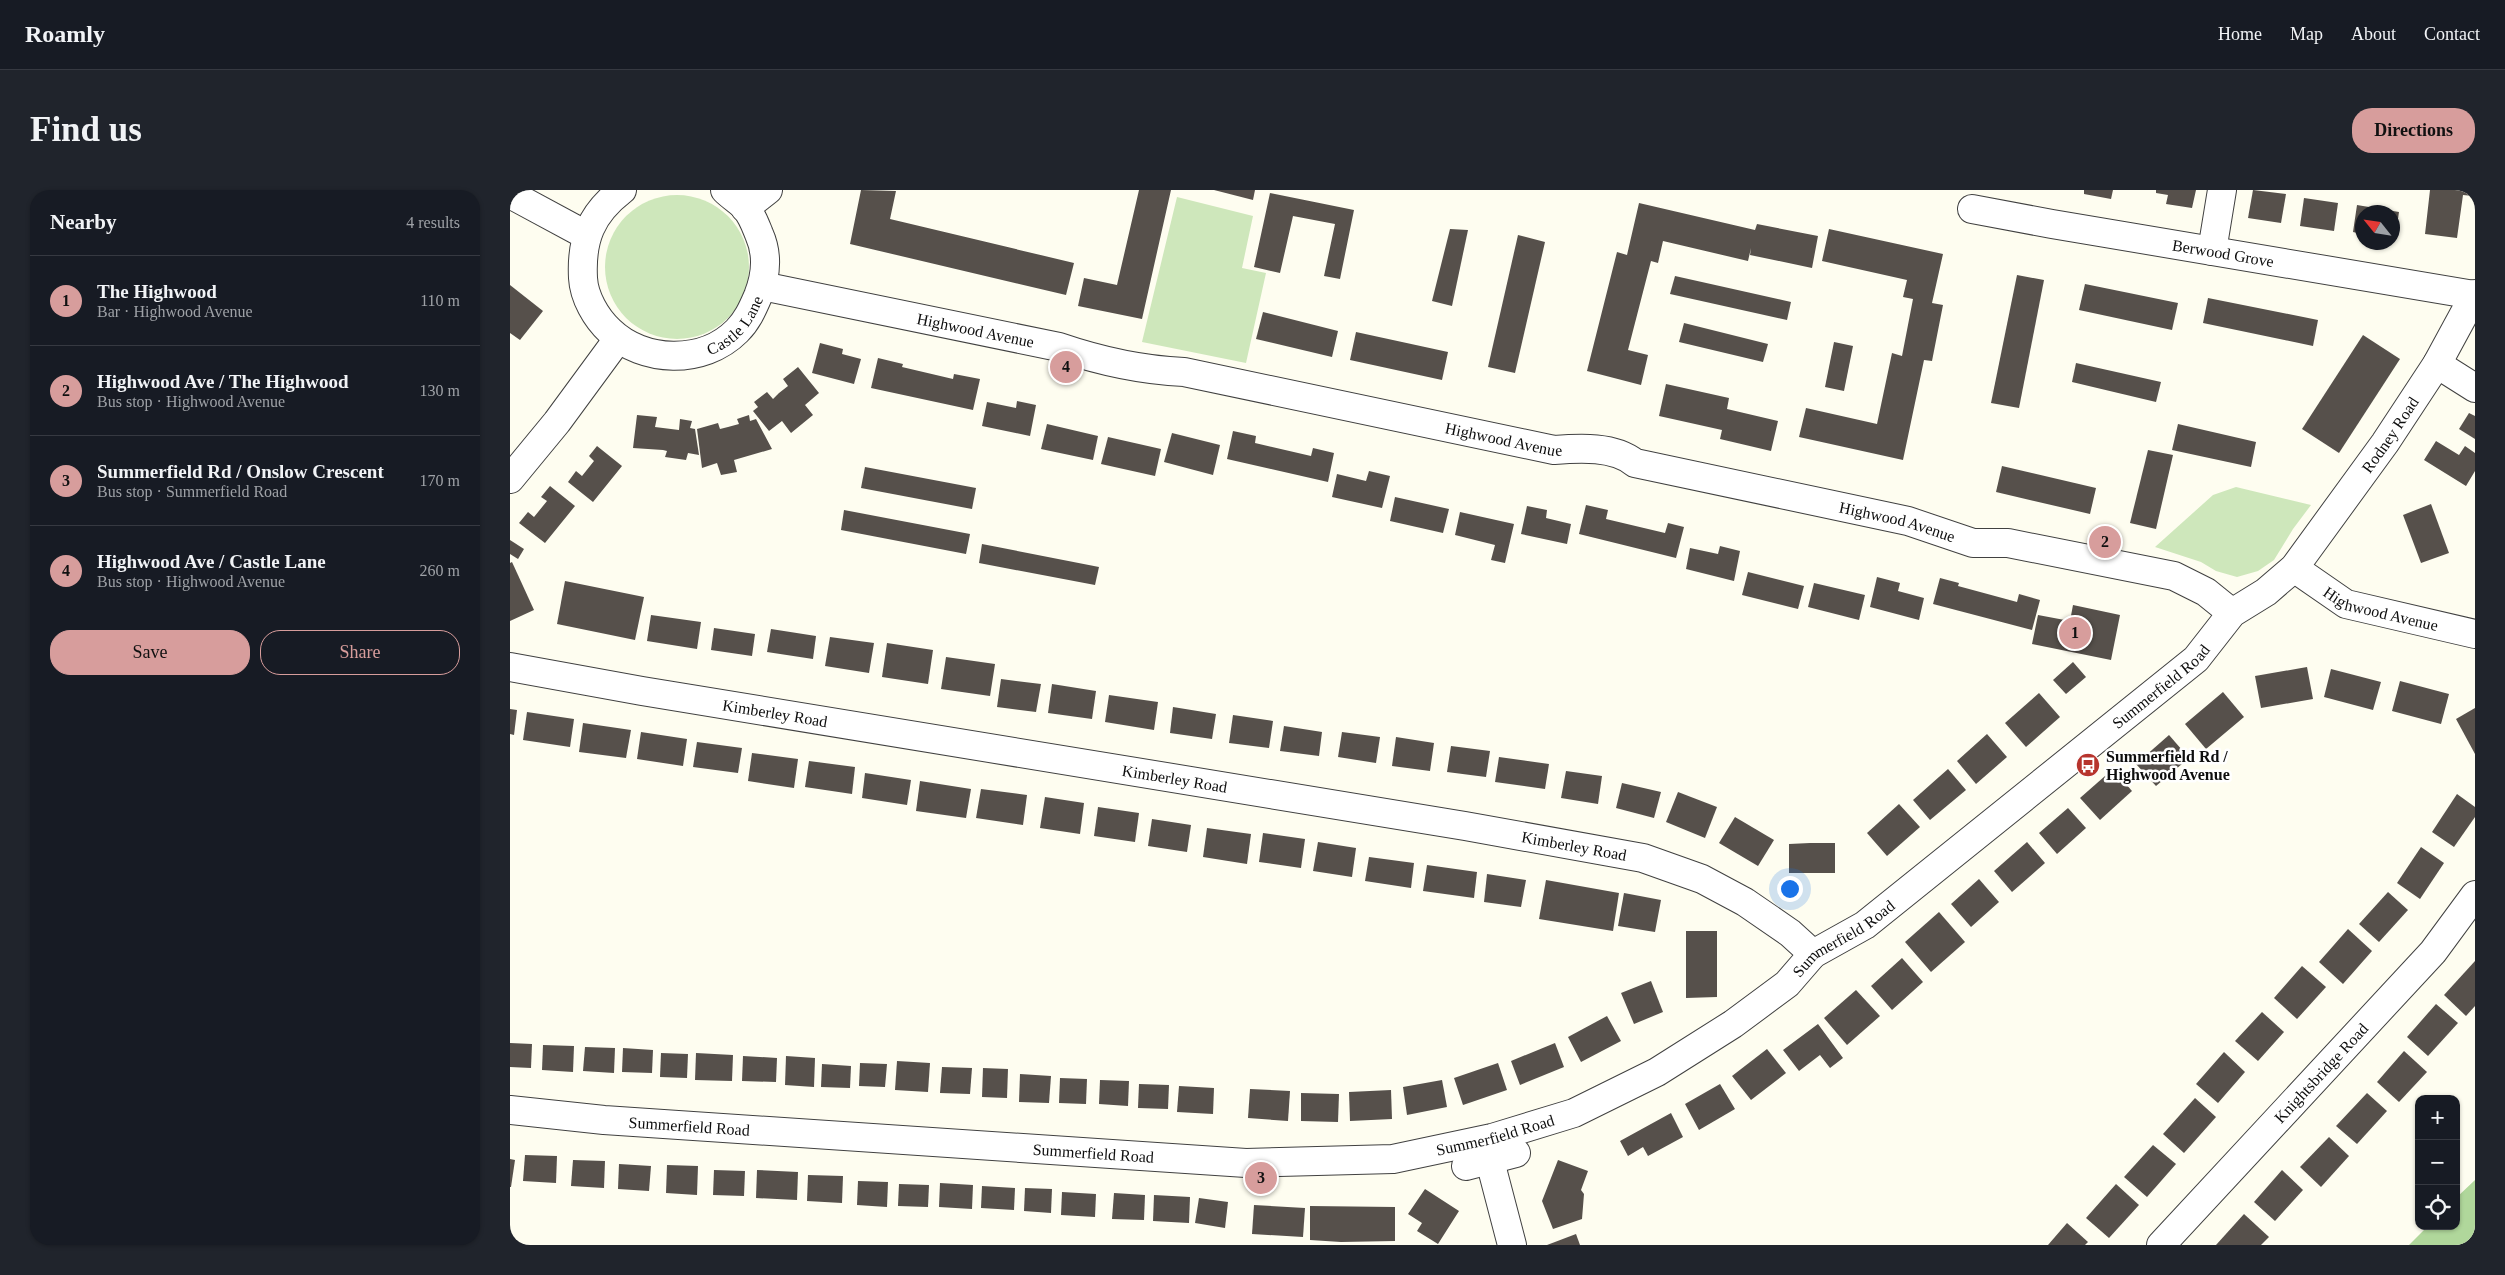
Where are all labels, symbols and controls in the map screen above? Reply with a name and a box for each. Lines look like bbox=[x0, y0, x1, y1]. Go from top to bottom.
text: Roamly bbox=[25, 21, 105, 47]
text: Home bbox=[2218, 24, 2262, 44]
text: Map bbox=[2290, 24, 2323, 44]
text: About bbox=[2351, 24, 2396, 44]
text: Contact bbox=[2424, 24, 2480, 44]
button: Directions bbox=[2352, 108, 2475, 153]
text: Find us bbox=[30, 110, 142, 149]
north arrow bbox=[2355, 205, 2400, 250]
text: Nearby bbox=[50, 210, 117, 234]
text: 4 results bbox=[406, 214, 460, 231]
street label: Berwood Grove bbox=[2171, 236, 2275, 270]
text: The Highwood bbox=[97, 281, 217, 302]
text: 1 bbox=[62, 292, 70, 309]
text: 110 m bbox=[420, 292, 460, 309]
street label: Castle Lane bbox=[704, 293, 766, 358]
text: Bar · Highwood Avenue bbox=[97, 303, 253, 320]
street label: Highwood Avenue bbox=[915, 310, 1036, 350]
pin: 4 bbox=[1050, 348, 1082, 386]
text: Highwood Ave / The Highwood bbox=[97, 371, 349, 392]
text: 2 bbox=[62, 382, 70, 399]
text: 130 m bbox=[420, 382, 460, 399]
text: Bus stop · Highwood Avenue bbox=[97, 393, 285, 410]
street label: Rodney Road bbox=[2358, 394, 2421, 476]
street label: Highwood Avenue bbox=[1444, 419, 1563, 459]
text: Summerfield Rd / Onslow Crescent bbox=[97, 461, 384, 482]
text: 3 bbox=[62, 472, 70, 489]
text: 170 m bbox=[420, 472, 460, 489]
text: Bus stop · Summerfield Road bbox=[97, 483, 287, 500]
street label: Highwood Avenue bbox=[1838, 498, 1958, 545]
pin: 2 bbox=[2089, 523, 2121, 561]
text: Highwood Ave / Castle Lane bbox=[97, 551, 326, 572]
text: 4 bbox=[62, 562, 70, 579]
text: 260 m bbox=[420, 562, 460, 579]
text: Bus stop · Highwood Avenue bbox=[97, 573, 285, 590]
street label: Highwood Avenue bbox=[2321, 583, 2440, 634]
pin: 1 bbox=[2059, 614, 2091, 652]
button: Save bbox=[50, 630, 250, 675]
button: Share bbox=[260, 630, 460, 675]
street label: Summerfield Road bbox=[2109, 641, 2213, 732]
street label: Kimberley Road bbox=[721, 696, 829, 730]
place label: Summerfield Rd / Highwood Avenue bbox=[2106, 748, 2230, 784]
bus stop icon: Summerfield Rd / Highwood Avenue bbox=[2075, 752, 2101, 778]
street label: Kimberley Road bbox=[1121, 761, 1229, 795]
street label: Kimberley Road bbox=[1520, 828, 1628, 863]
your location bbox=[1777, 876, 1803, 902]
street label: Summerfield Road bbox=[1789, 897, 1897, 980]
street label: Knightsbridge Road bbox=[2271, 1020, 2371, 1126]
map controls bbox=[2415, 1095, 2460, 1230]
button: + bbox=[2415, 1095, 2460, 1140]
street label: Summerfield Road bbox=[1435, 1111, 1556, 1158]
street label: Summerfield Road bbox=[628, 1113, 750, 1138]
street label: Summerfield Road bbox=[1032, 1140, 1154, 1165]
button: − bbox=[2415, 1140, 2460, 1185]
pin: 3 bbox=[1245, 1159, 1277, 1197]
button: locate bbox=[2415, 1185, 2460, 1230]

